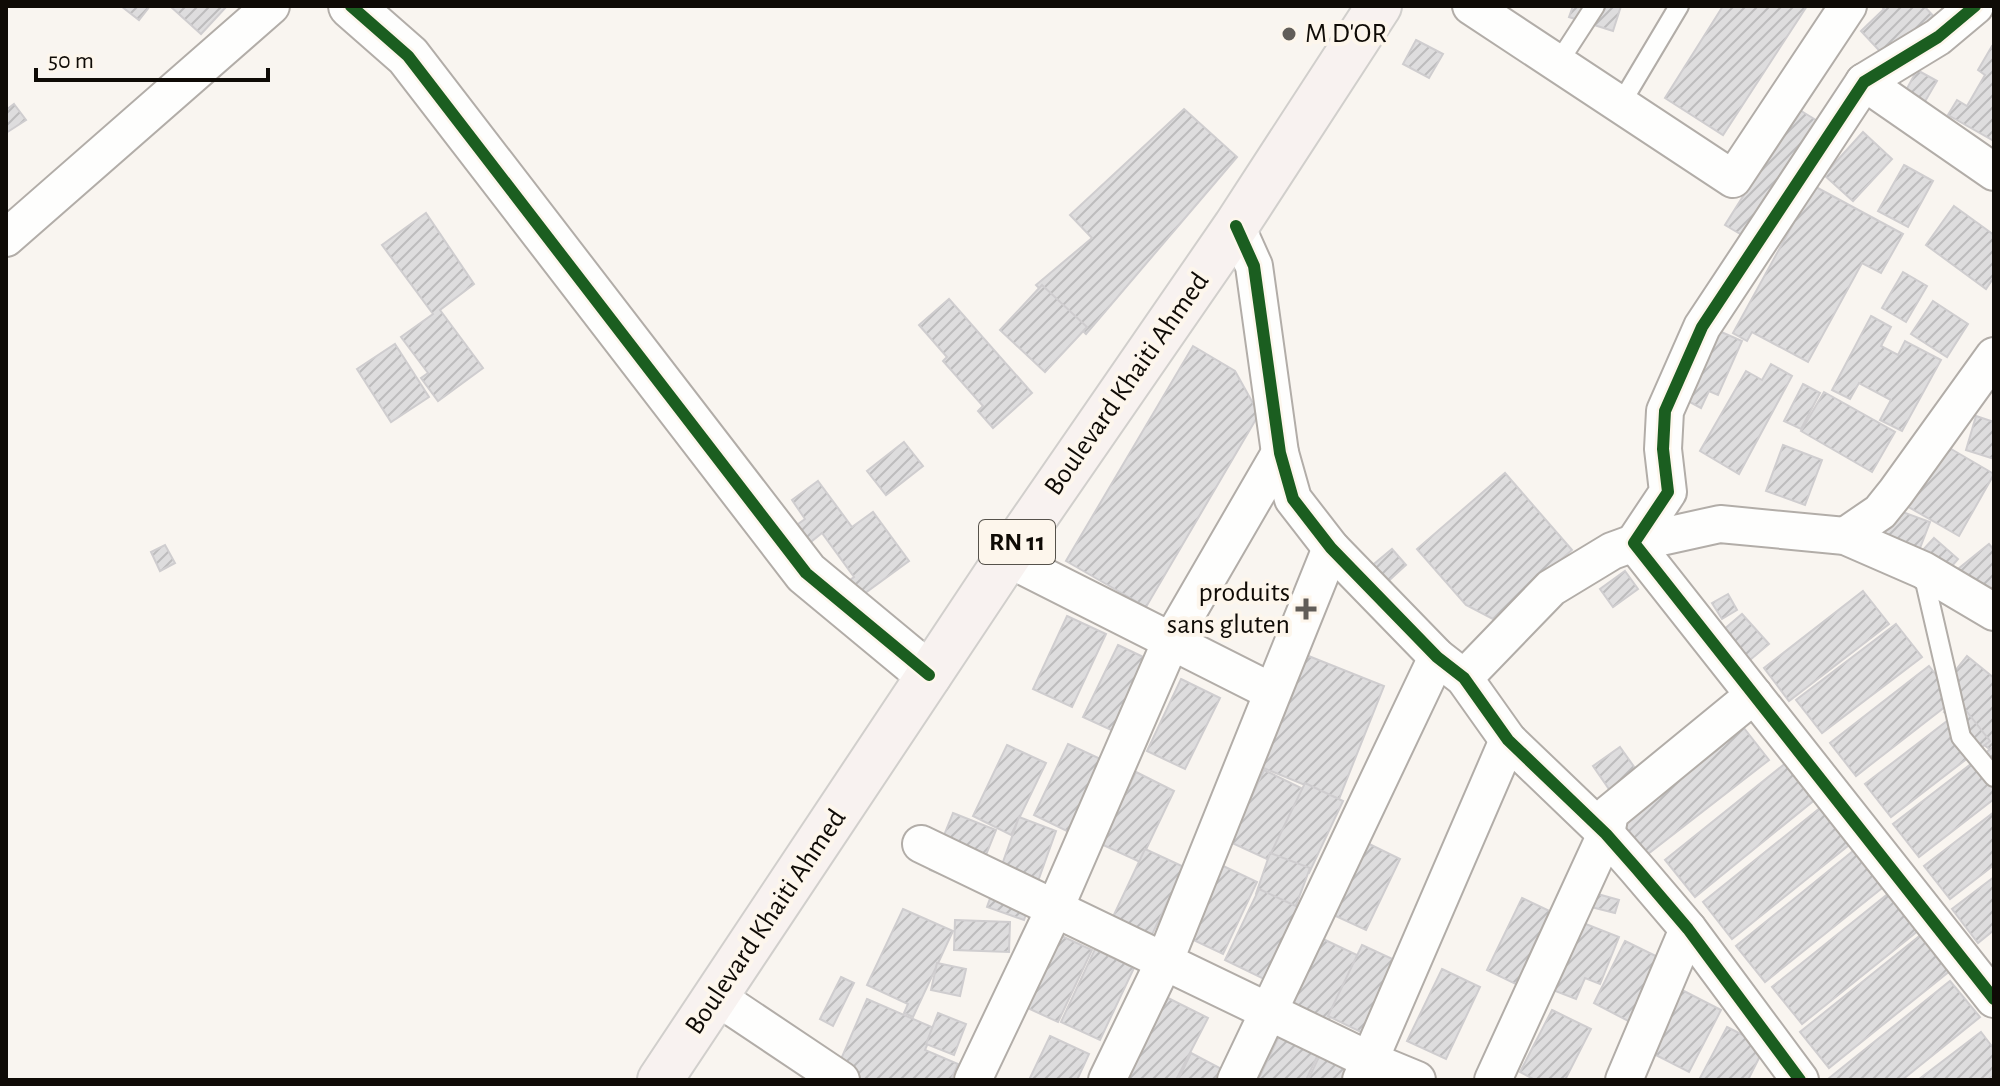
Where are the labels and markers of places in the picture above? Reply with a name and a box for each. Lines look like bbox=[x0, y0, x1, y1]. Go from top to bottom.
place label: M D'OR bbox=[1305, 20, 1387, 48]
marker: M D'OR bbox=[1280, 25, 1298, 43]
place label: produits sans gluten bbox=[1167, 579, 1290, 639]
marker: produits sans gluten bbox=[1297, 600, 1315, 618]

